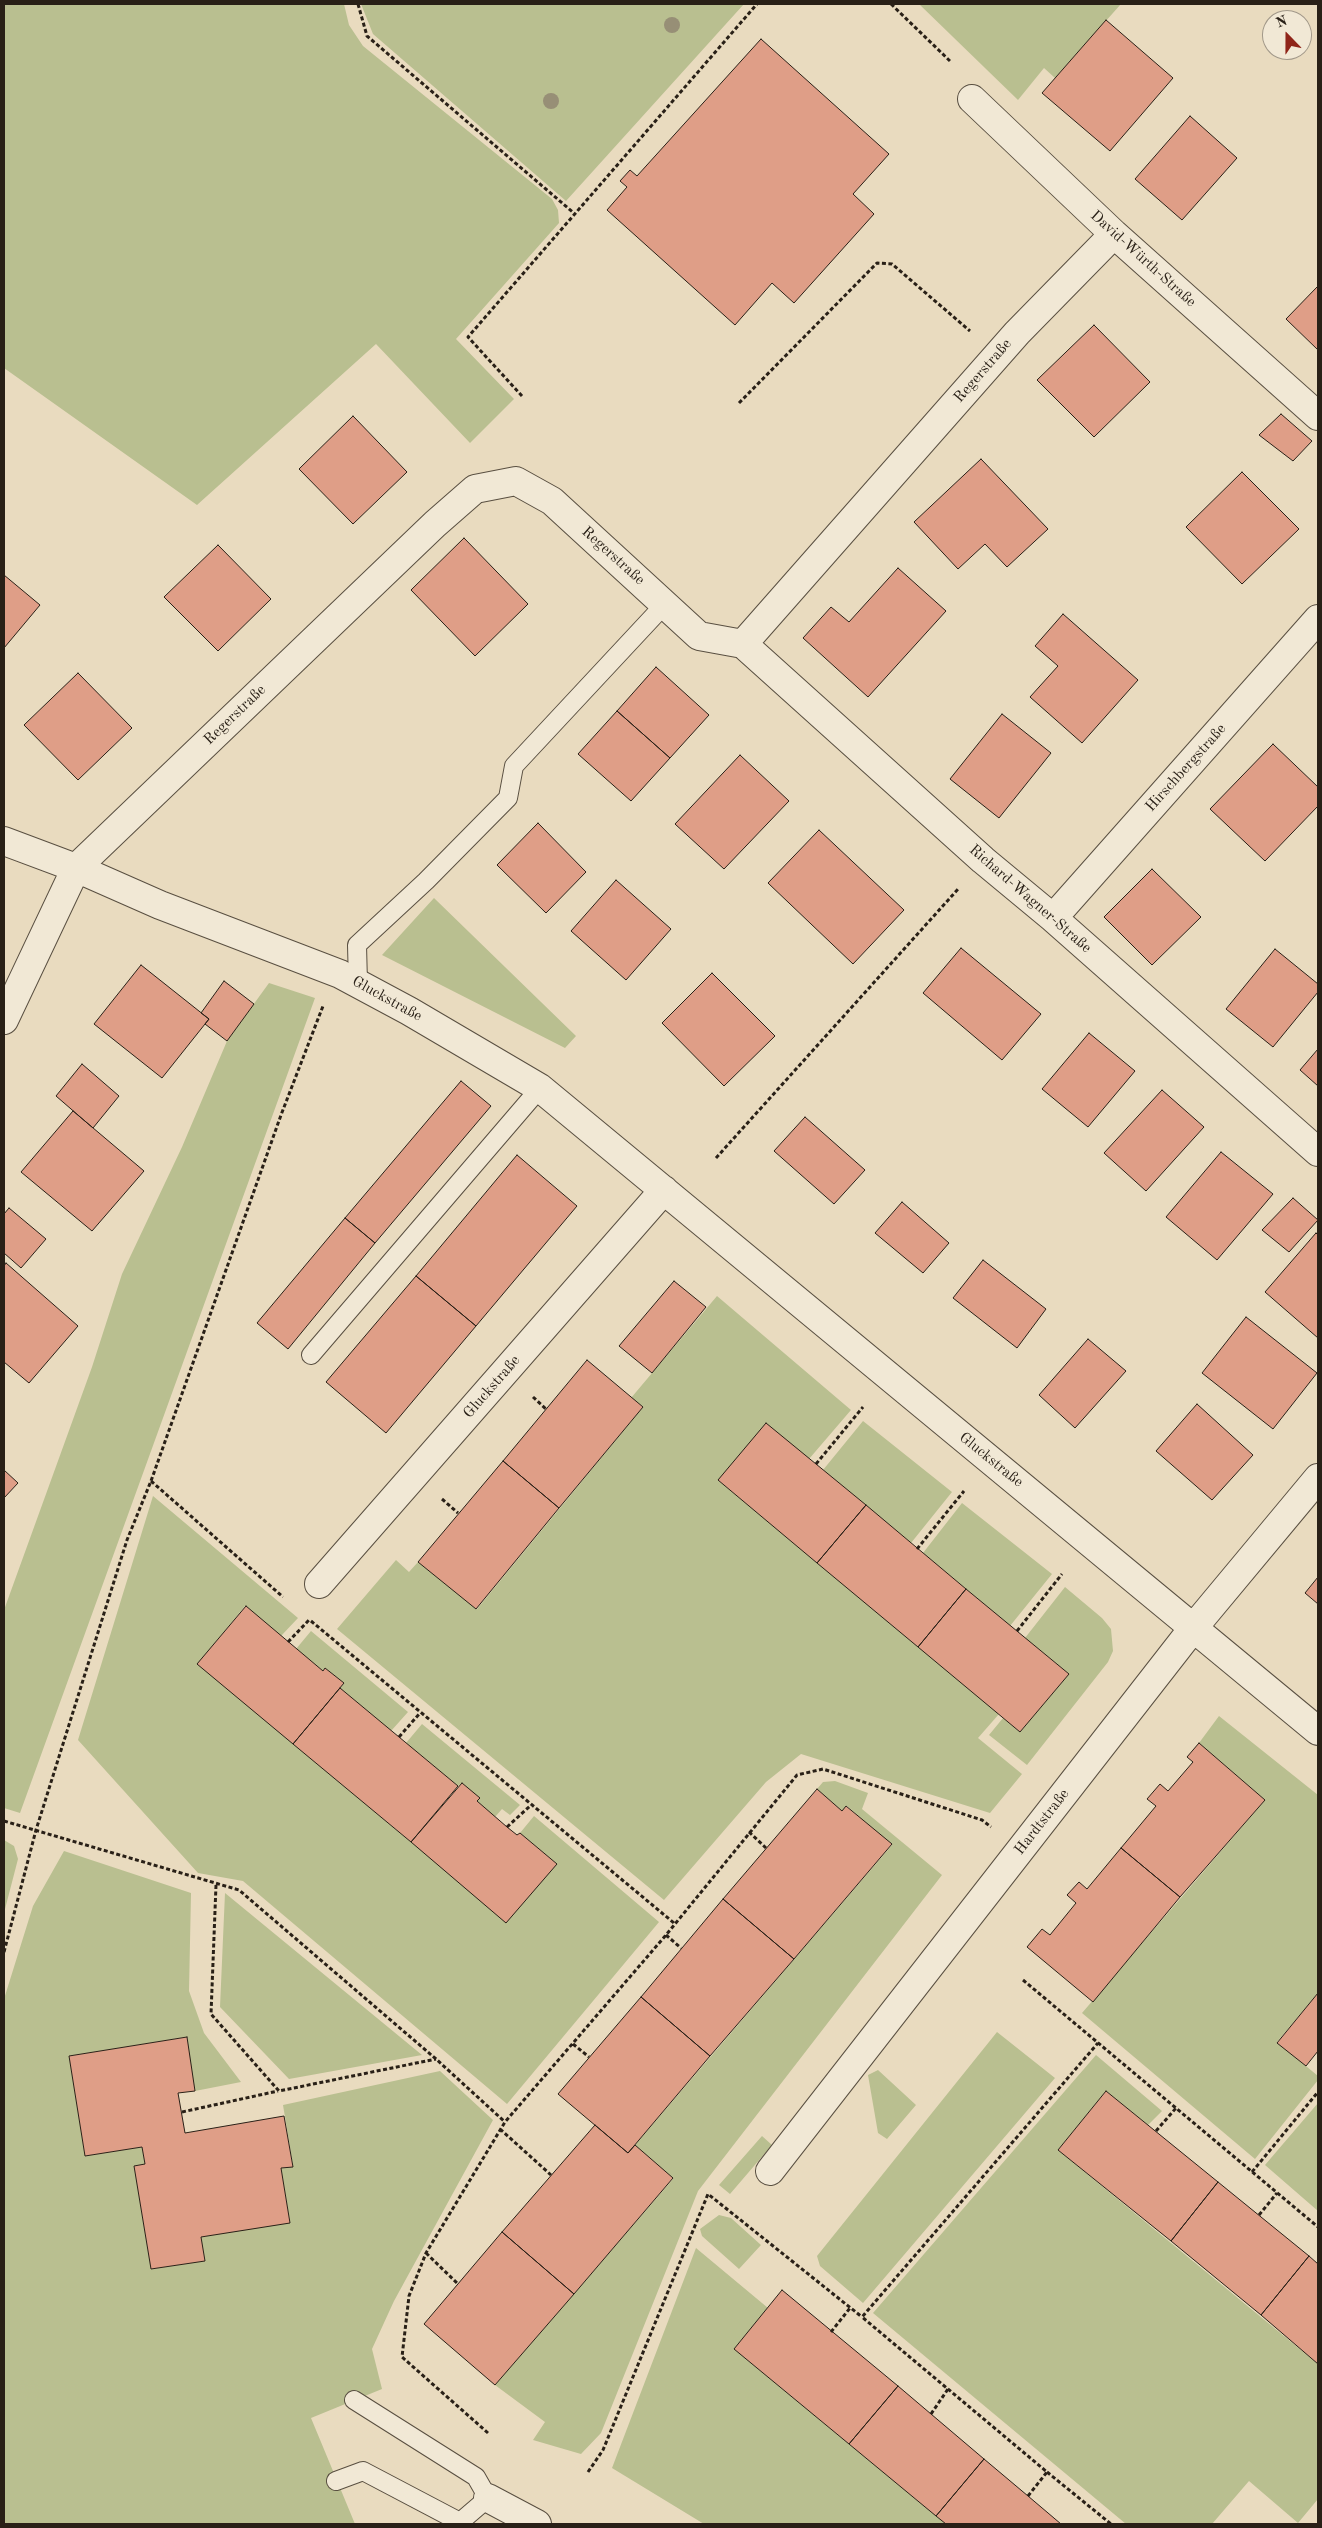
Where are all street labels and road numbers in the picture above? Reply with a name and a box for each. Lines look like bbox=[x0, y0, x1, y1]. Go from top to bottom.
street label: David-Würth-Straße bbox=[1086, 207, 1200, 311]
street label: Regerstraße bbox=[950, 335, 1016, 407]
street label: Regerstraße bbox=[578, 523, 648, 589]
street label: Regerstraße bbox=[200, 681, 270, 749]
street label: Hirschbergstraße bbox=[1142, 720, 1230, 816]
street label: Richard-Wagner-Straße bbox=[965, 841, 1095, 957]
street label: Gluckstraße bbox=[349, 972, 425, 1026]
street label: Gluckstraße bbox=[460, 1352, 524, 1422]
street label: Gluckstraße bbox=[955, 1429, 1027, 1491]
street label: Hardtstraße bbox=[1011, 1786, 1073, 1858]

